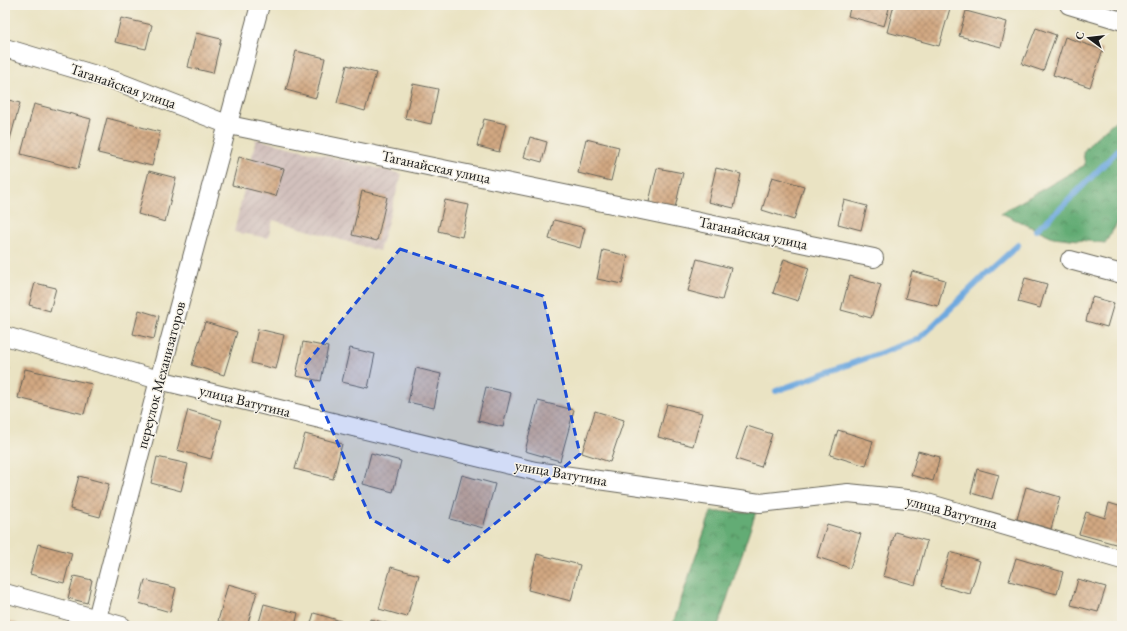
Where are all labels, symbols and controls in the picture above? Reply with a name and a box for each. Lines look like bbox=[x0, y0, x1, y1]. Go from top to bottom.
north arrow bbox=[1069, 18, 1109, 58]
text: С bbox=[1072, 30, 1087, 41]
street label: Таганайская улица bbox=[68, 58, 179, 113]
street label: Таганайская улица bbox=[380, 146, 492, 187]
street label: Таганайская улица bbox=[697, 212, 809, 253]
street label: переулок Механизаторов bbox=[132, 299, 189, 451]
street label: улица Ватутина bbox=[198, 380, 293, 421]
street label: улица Ватутина bbox=[513, 455, 609, 490]
street label: улица Ватутина bbox=[905, 490, 1000, 533]

